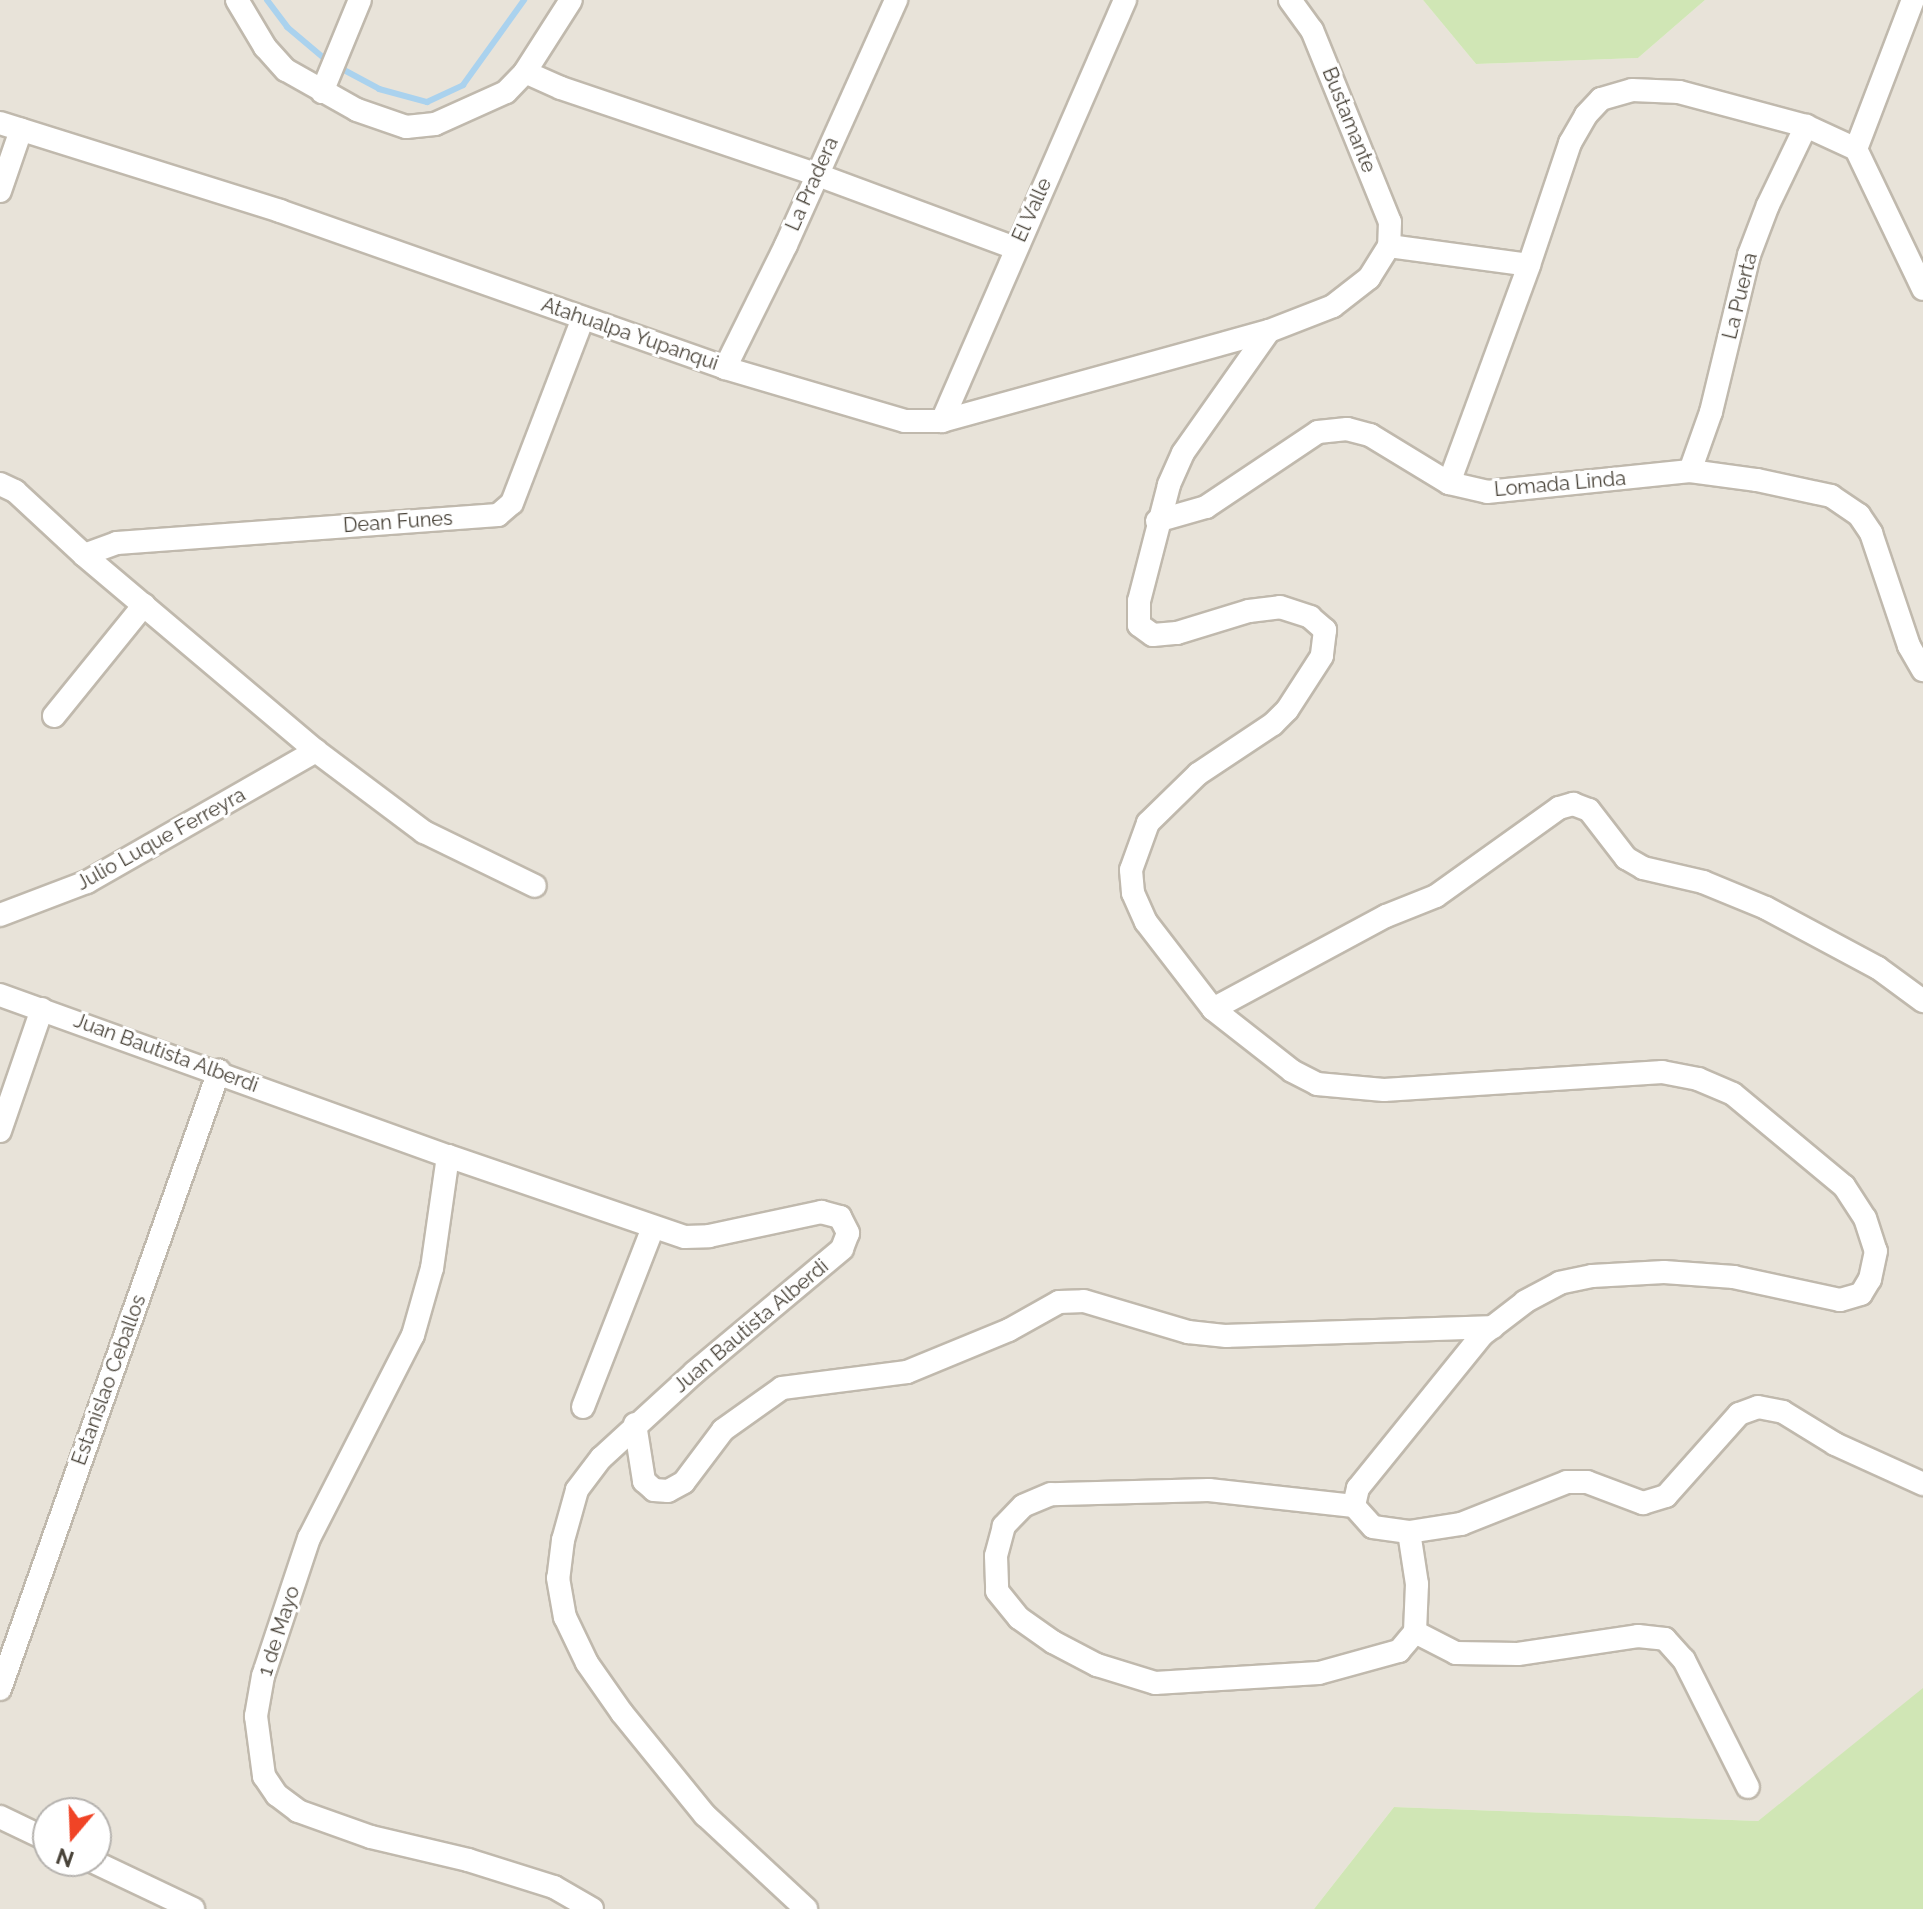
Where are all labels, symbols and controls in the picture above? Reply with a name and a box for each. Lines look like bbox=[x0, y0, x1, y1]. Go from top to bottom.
street label: Bustamante bbox=[1317, 64, 1381, 176]
street label: La Pradera bbox=[781, 133, 843, 235]
street label: El Valle bbox=[1007, 174, 1057, 246]
street label: La Puerta bbox=[1718, 250, 1762, 342]
street label: Atahualpa Yupanqui bbox=[538, 292, 722, 376]
street label: Lomada Linda bbox=[1493, 466, 1627, 502]
street label: Dean Funes bbox=[342, 506, 454, 538]
street label: Julio Luque Ferreyra bbox=[72, 783, 250, 895]
street label: Juan Bautista Alberdi bbox=[70, 1008, 262, 1098]
street label: Juan Bautista Alberdi bbox=[669, 1254, 833, 1398]
street label: Estanislao Ceballos bbox=[67, 1292, 151, 1468]
street label: 1 de Mayo bbox=[253, 1583, 305, 1679]
north arrow bbox=[32, 1797, 112, 1877]
text: N bbox=[53, 1843, 77, 1873]

